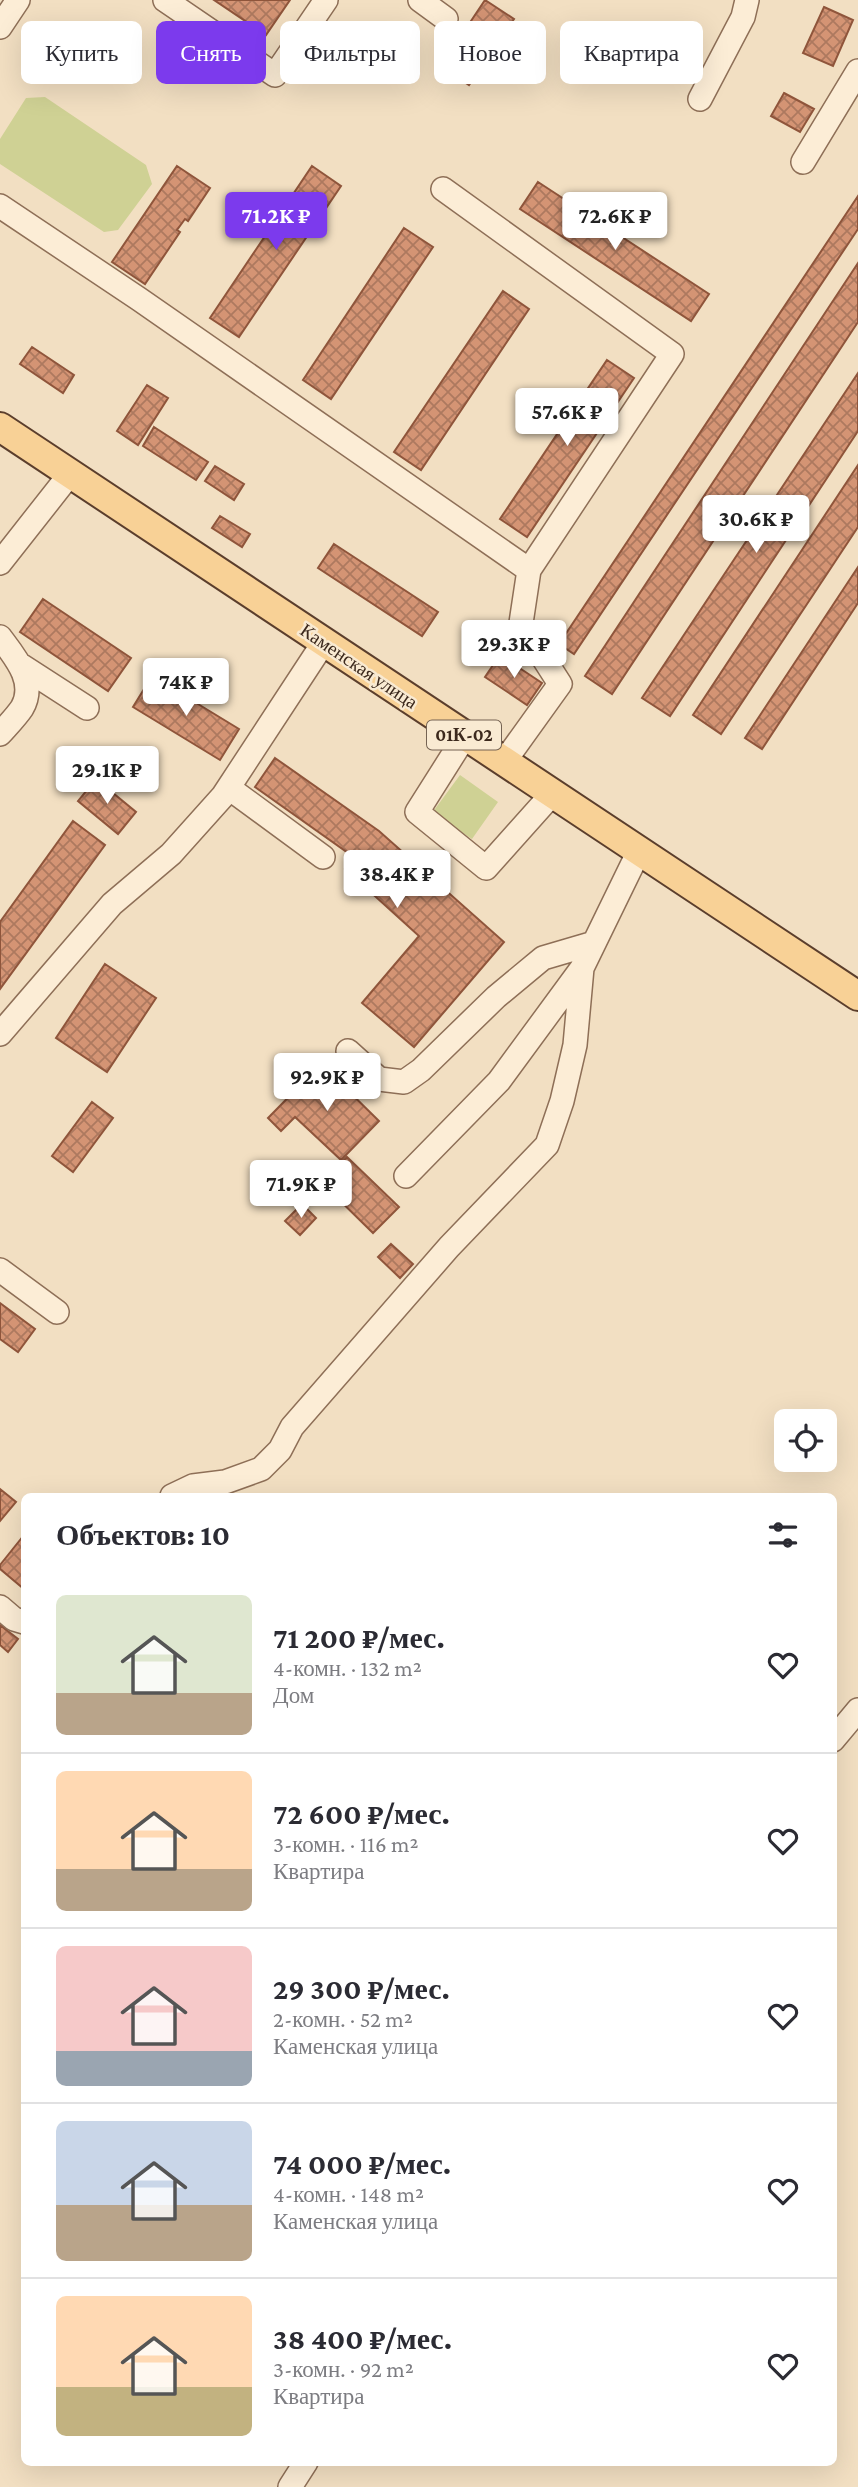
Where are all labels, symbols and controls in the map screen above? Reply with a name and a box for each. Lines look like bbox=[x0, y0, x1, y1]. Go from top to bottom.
chip: Купить bbox=[21, 21, 142, 84]
chip: Снять bbox=[156, 21, 266, 84]
chip: Фильтры bbox=[280, 21, 420, 84]
chip: Новое bbox=[434, 21, 546, 84]
chip: Квартира bbox=[560, 21, 703, 84]
pin: 71.2K ₽ bbox=[211, 192, 341, 252]
pin: 72.6K ₽ bbox=[550, 192, 680, 252]
text: 71.2K ₽ bbox=[241, 202, 311, 228]
text: 72.6K ₽ bbox=[578, 202, 652, 228]
pin: 57.6K ₽ bbox=[502, 388, 632, 448]
text: 57.6K ₽ bbox=[531, 398, 603, 424]
pin: 30.6K ₽ bbox=[691, 496, 821, 555]
text: 30.6K ₽ bbox=[718, 505, 794, 531]
street label: Каменская улица bbox=[297, 619, 422, 713]
pin: 29.3K ₽ bbox=[449, 620, 579, 680]
text: 29.3K ₽ bbox=[477, 630, 551, 656]
pin: 74K ₽ bbox=[137, 658, 235, 718]
text: 74K ₽ bbox=[159, 668, 213, 694]
road number: 01К-02 bbox=[427, 720, 501, 750]
pin: 29.1K ₽ bbox=[42, 746, 172, 806]
text: 29.1K ₽ bbox=[72, 756, 142, 782]
pin: 38.4K ₽ bbox=[332, 850, 462, 910]
text: 38.4K ₽ bbox=[360, 860, 434, 886]
pin: 92.9K ₽ bbox=[262, 1054, 392, 1113]
text: 92.9K ₽ bbox=[290, 1063, 364, 1089]
pin: 71.9K ₽ bbox=[236, 1160, 366, 1220]
text: 71.9K ₽ bbox=[266, 1170, 336, 1196]
map controls bbox=[774, 1409, 837, 1472]
button: locate bbox=[774, 1409, 837, 1472]
icon: filters bbox=[764, 1516, 802, 1554]
text: Объектов: 10 bbox=[56, 1518, 230, 1551]
text: 71 200 ₽/мес. bbox=[273, 1621, 445, 1654]
icon: home bbox=[112, 1623, 196, 1707]
icon: heart bbox=[764, 1646, 802, 1684]
text: 4-комн. · 132 m² bbox=[273, 1655, 422, 1681]
text: Дом bbox=[273, 1682, 314, 1708]
text: 72 600 ₽/мес. bbox=[273, 1797, 450, 1830]
icon: home bbox=[112, 1799, 196, 1883]
icon: heart bbox=[764, 1822, 802, 1860]
text: 3-комн. · 116 m² bbox=[273, 1831, 418, 1857]
text: Квартира bbox=[273, 1858, 364, 1884]
text: 29 300 ₽/мес. bbox=[273, 1972, 450, 2005]
icon: home bbox=[112, 1974, 196, 2058]
icon: heart bbox=[764, 1997, 802, 2035]
text: 2-комн. · 52 m² bbox=[273, 2006, 413, 2032]
text: Каменская улица bbox=[273, 2033, 438, 2059]
text: 74 000 ₽/мес. bbox=[273, 2147, 451, 2180]
icon: home bbox=[112, 2149, 196, 2233]
icon: heart bbox=[764, 2172, 802, 2210]
text: 4-комн. · 148 m² bbox=[273, 2181, 424, 2207]
text: Каменская улица bbox=[273, 2208, 438, 2234]
text: 38 400 ₽/мес. bbox=[273, 2322, 452, 2355]
icon: home bbox=[112, 2324, 196, 2408]
icon: heart bbox=[764, 2347, 802, 2385]
text: 3-комн. · 92 m² bbox=[273, 2356, 414, 2382]
text: Квартира bbox=[273, 2383, 364, 2409]

